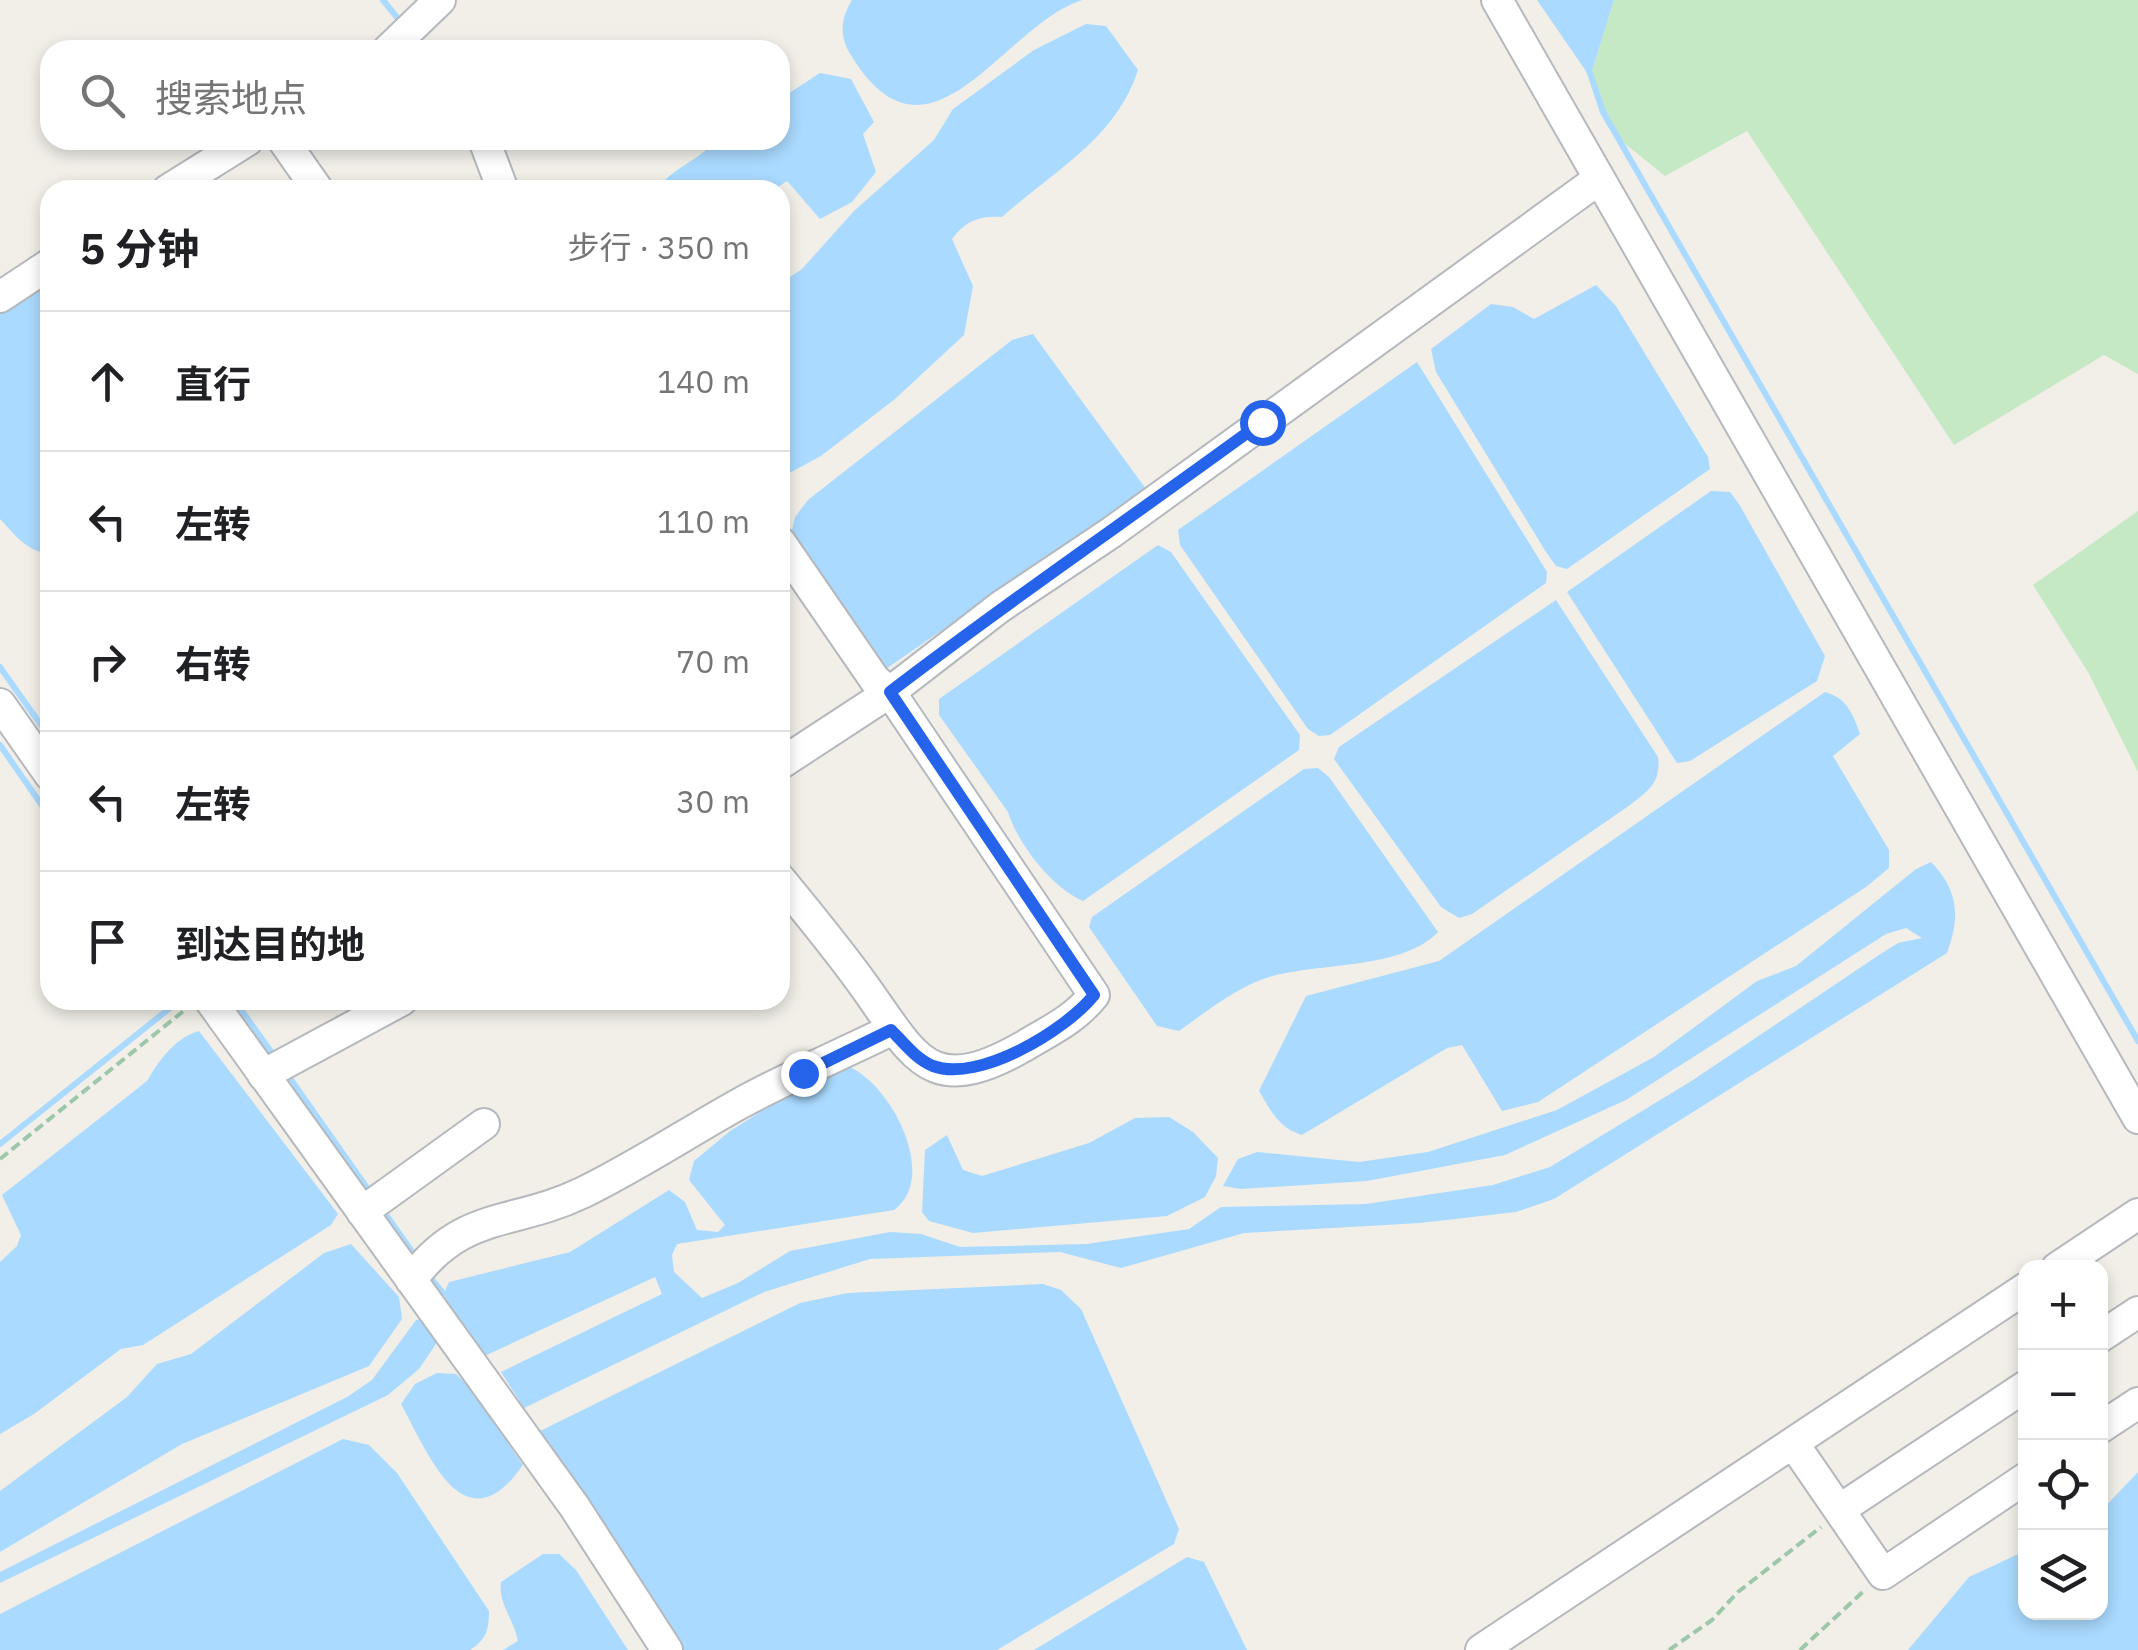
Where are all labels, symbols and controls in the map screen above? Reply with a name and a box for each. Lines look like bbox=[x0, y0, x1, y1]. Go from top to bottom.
search box bbox=[40, 40, 790, 150]
icon: search bbox=[75, 68, 130, 123]
text: 搜索地点 bbox=[155, 73, 307, 122]
text: 5 分钟 bbox=[80, 221, 199, 276]
text: 步行 · 350 m bbox=[567, 226, 750, 268]
icon: ahead bbox=[80, 354, 135, 409]
text: 直行 bbox=[175, 359, 251, 408]
text: 140 m bbox=[657, 360, 750, 402]
route start bbox=[1240, 400, 1286, 446]
icon: left bbox=[80, 494, 135, 549]
text: 左转 bbox=[175, 499, 251, 548]
text: 110 m bbox=[657, 500, 750, 542]
icon: right bbox=[80, 634, 135, 689]
text: 右转 bbox=[175, 639, 251, 688]
text: 70 m bbox=[676, 640, 750, 682]
icon: left bbox=[80, 774, 135, 829]
text: 左转 bbox=[175, 779, 251, 828]
text: 30 m bbox=[676, 780, 750, 822]
icon: arrive bbox=[80, 914, 135, 969]
text: 到达目的地 bbox=[175, 919, 365, 968]
route end bbox=[781, 1051, 827, 1097]
map controls bbox=[2018, 1260, 2108, 1620]
button: + bbox=[2018, 1260, 2108, 1350]
button: − bbox=[2018, 1350, 2108, 1440]
button: locate bbox=[2018, 1440, 2108, 1530]
button: layers bbox=[2018, 1530, 2108, 1620]

